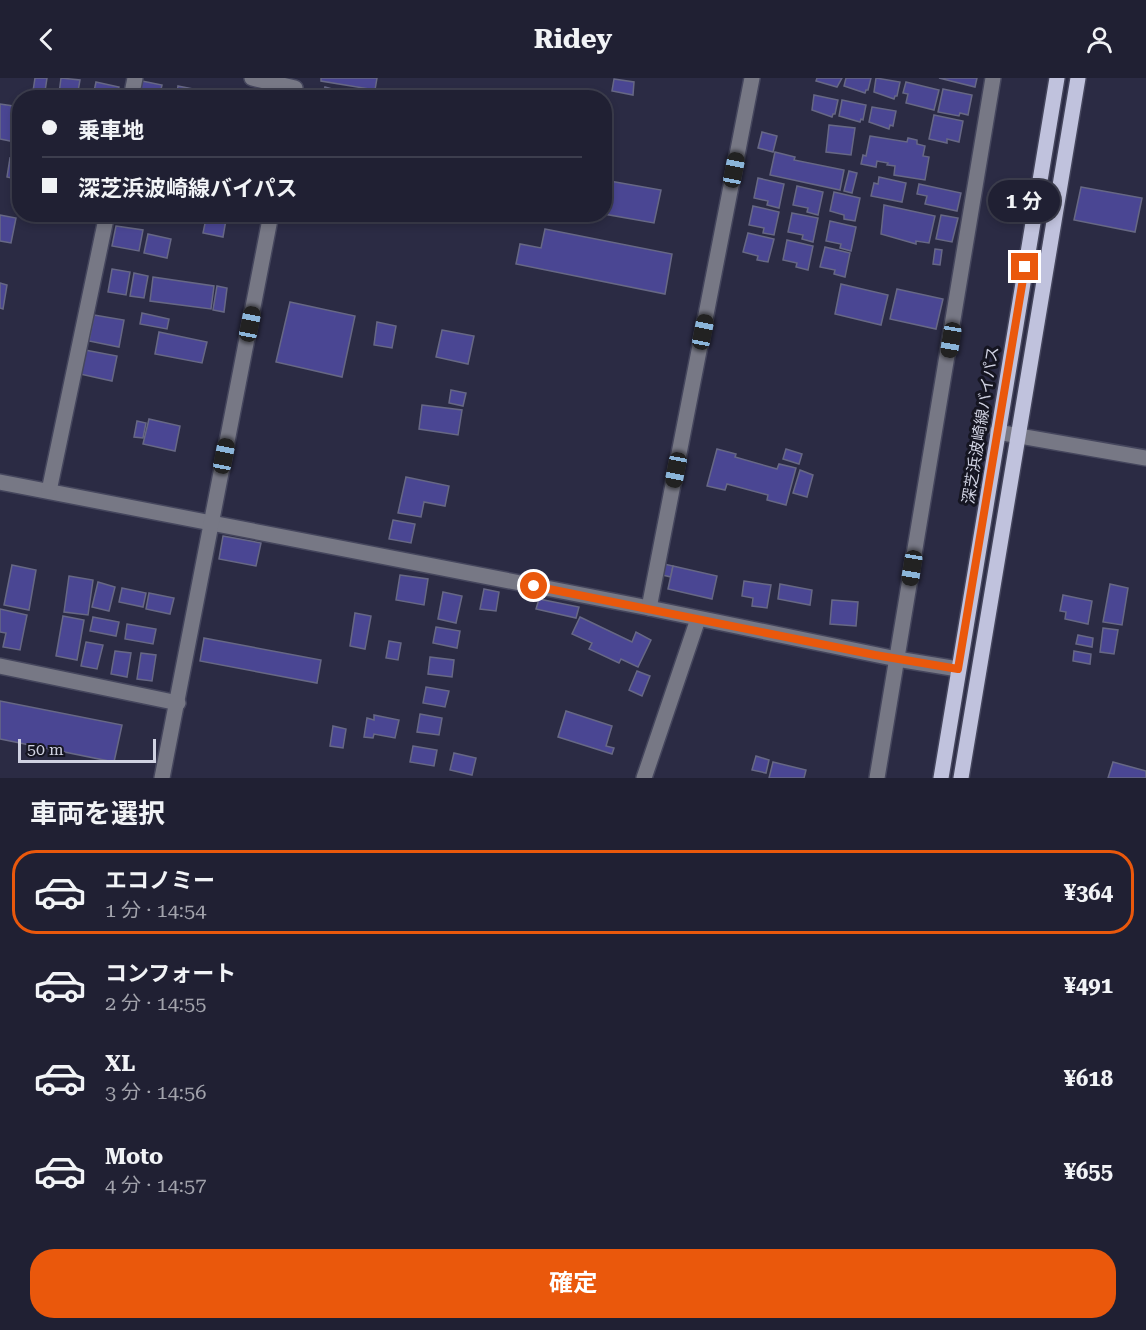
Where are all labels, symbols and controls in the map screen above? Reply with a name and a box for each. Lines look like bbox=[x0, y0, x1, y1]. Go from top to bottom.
icon: back bbox=[30, 23, 63, 56]
text: Ridey bbox=[534, 23, 612, 55]
icon: person bbox=[1083, 23, 1116, 56]
text: 乗車地 bbox=[78, 118, 144, 143]
car bbox=[722, 151, 746, 189]
text: 深芝浜波崎線バイパス bbox=[78, 176, 298, 201]
callout: 1 分 bbox=[989, 180, 1061, 222]
text: 1 分 bbox=[1006, 189, 1042, 213]
route end bbox=[1011, 253, 1038, 280]
car bbox=[238, 305, 262, 343]
car bbox=[691, 313, 715, 351]
car bbox=[939, 321, 963, 359]
street label: 深芝浜波崎線バイパス bbox=[959, 345, 1002, 505]
car bbox=[212, 437, 236, 475]
car bbox=[664, 451, 688, 489]
car bbox=[900, 549, 924, 587]
route start bbox=[520, 572, 547, 599]
scale bar bbox=[18, 736, 156, 764]
text: 50 m bbox=[27, 740, 64, 759]
text: 車両を選択 bbox=[30, 798, 165, 830]
icon: car bbox=[33, 865, 87, 919]
text: エコノミー bbox=[105, 868, 215, 893]
text: ¥364 bbox=[1064, 880, 1113, 905]
text: 1 分 · 14:54 bbox=[105, 898, 206, 922]
icon: car bbox=[33, 958, 87, 1012]
text: コンフォート bbox=[105, 961, 236, 986]
text: ¥491 bbox=[1064, 973, 1113, 998]
text: 2 分 · 14:55 bbox=[105, 991, 206, 1015]
icon: car bbox=[33, 1051, 87, 1105]
text: XL bbox=[105, 1051, 135, 1076]
text: ¥618 bbox=[1064, 1066, 1113, 1091]
text: 3 分 · 14:56 bbox=[105, 1080, 206, 1104]
icon: car bbox=[33, 1144, 87, 1198]
text: Moto bbox=[105, 1144, 163, 1169]
text: ¥655 bbox=[1064, 1159, 1113, 1184]
text: 4 分 · 14:57 bbox=[105, 1173, 206, 1197]
button: 確定 bbox=[30, 1249, 1116, 1318]

